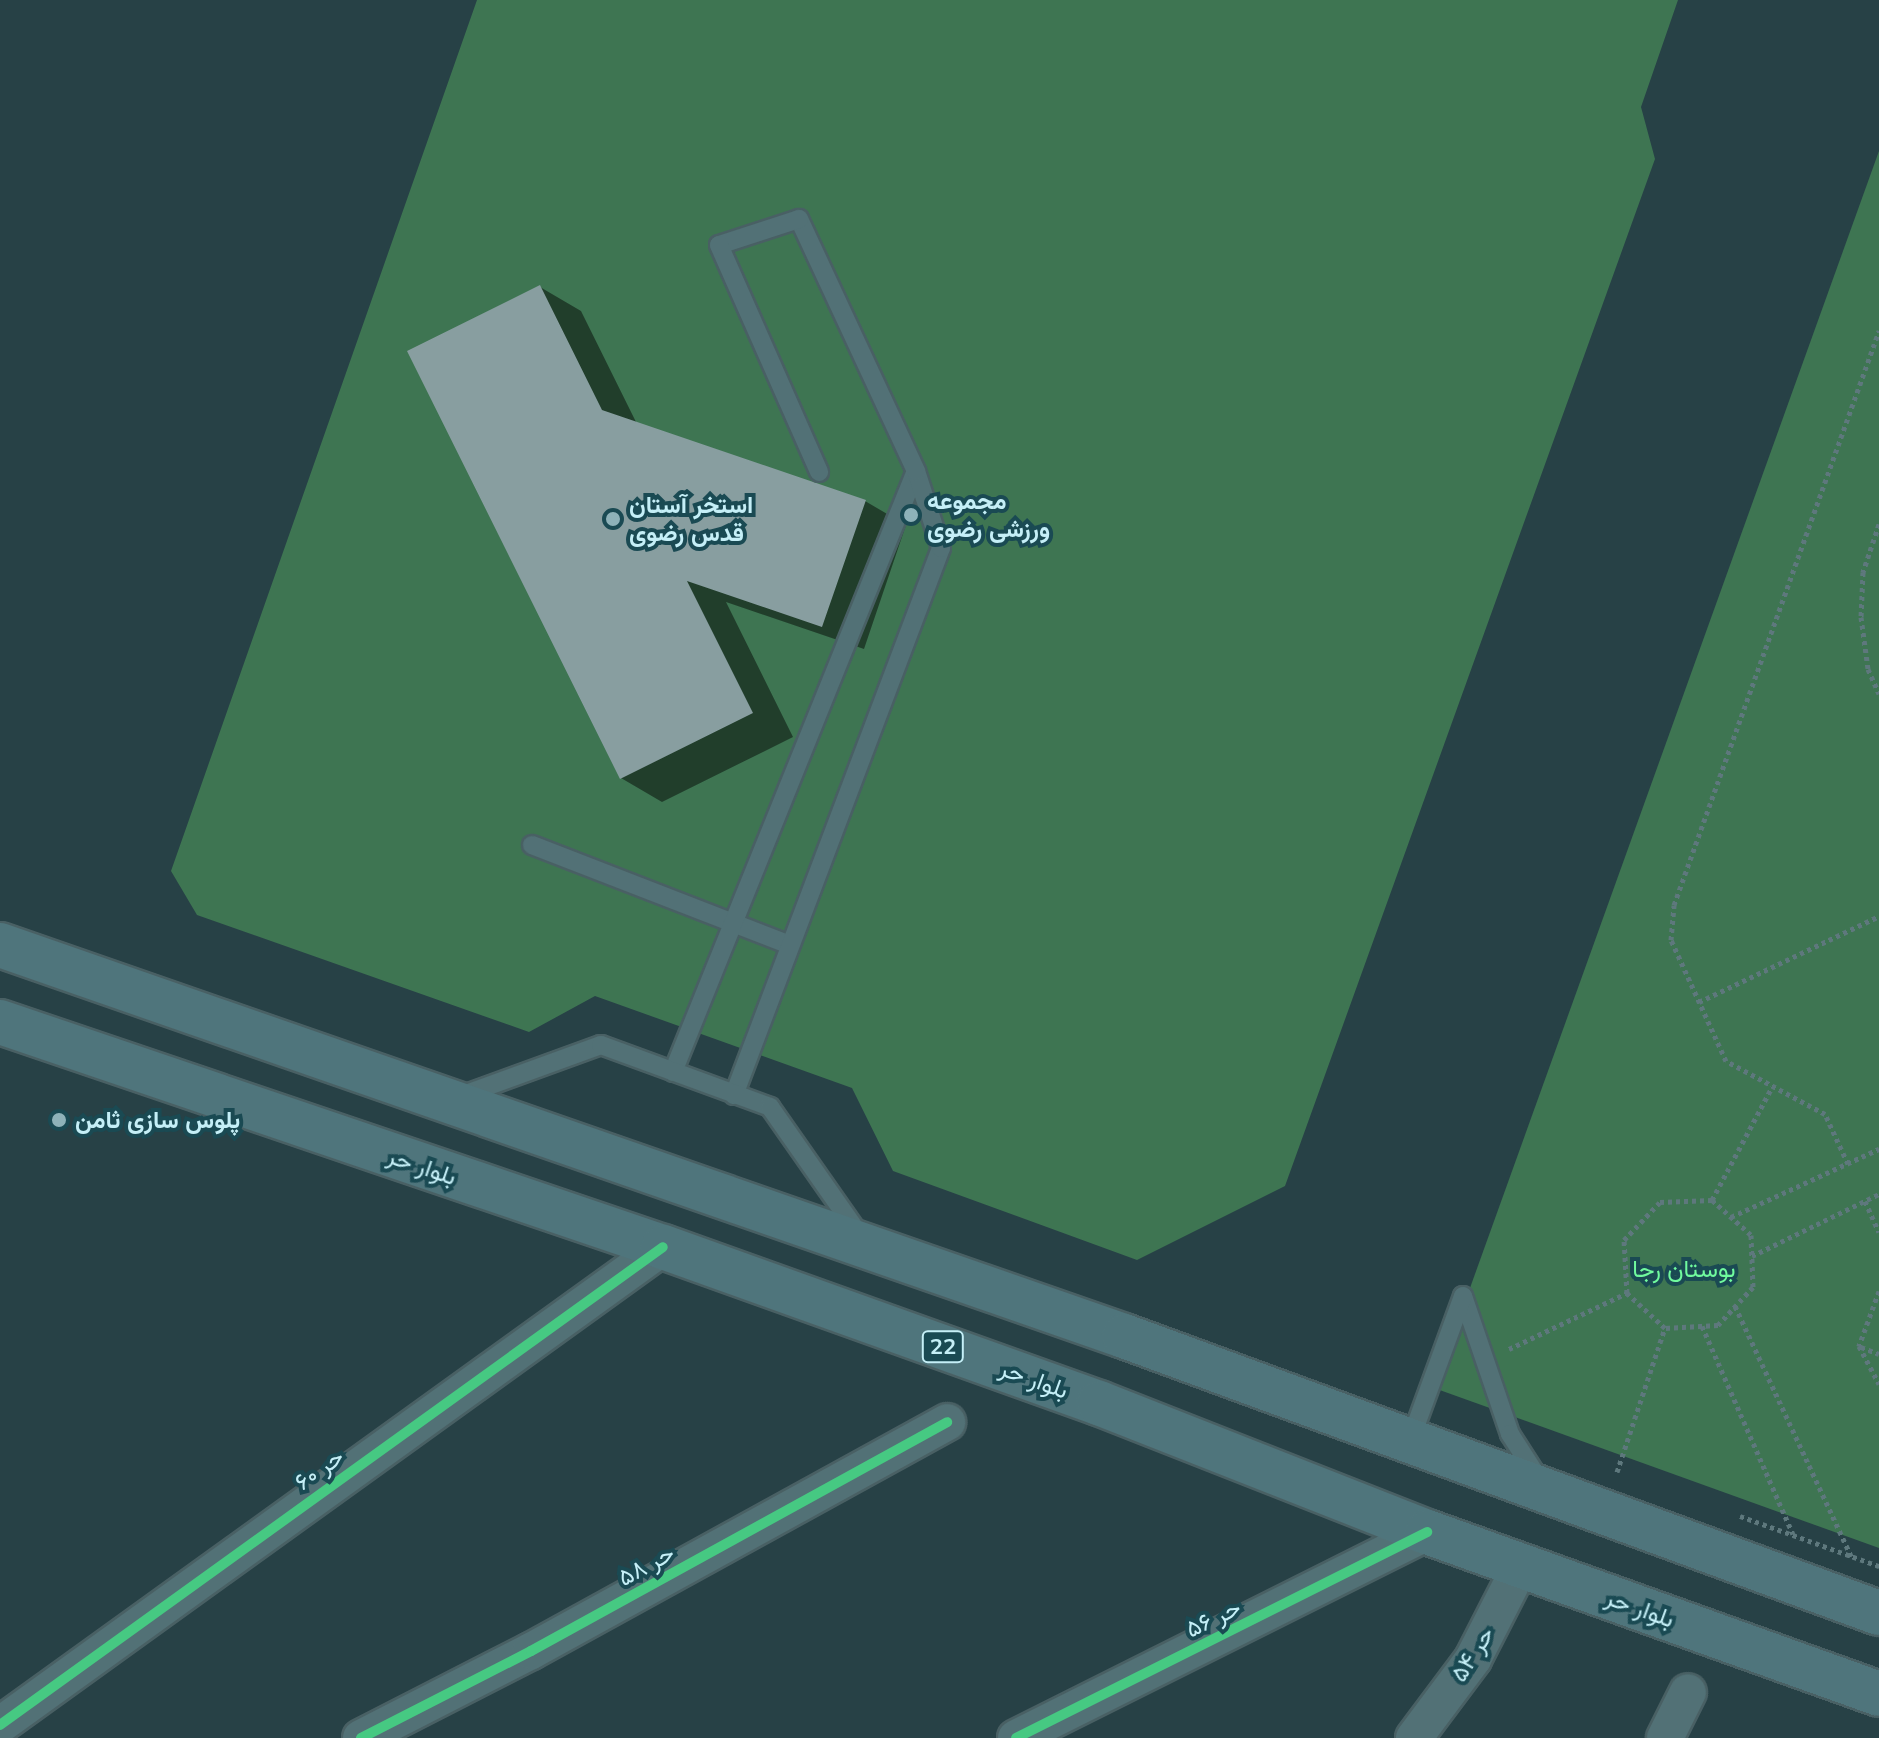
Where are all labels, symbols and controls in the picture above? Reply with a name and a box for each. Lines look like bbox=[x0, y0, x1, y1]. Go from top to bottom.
place label: مجموعه ورزشی رضوی bbox=[927, 487, 1050, 543]
place label: استخر آستان قدس رضوی bbox=[629, 491, 753, 547]
marker: مجموعه ورزشی رضوی bbox=[902, 506, 920, 524]
marker: استخر آستان قدس رضوی bbox=[604, 510, 622, 528]
place label: پلوس سازی ثامن bbox=[75, 1106, 240, 1134]
marker: پلوس سازی ثامن bbox=[50, 1111, 68, 1129]
street label: بلوار حر bbox=[384, 1141, 460, 1191]
park label: بوستان رجا bbox=[1632, 1255, 1736, 1283]
road number: 22 bbox=[921, 1329, 965, 1365]
street label: بلوار حر bbox=[996, 1353, 1072, 1405]
street label: حر ۶۰ bbox=[289, 1442, 349, 1496]
street label: حر ۵۸ bbox=[613, 1538, 679, 1592]
street label: بلوار حر bbox=[1602, 1582, 1678, 1634]
street label: حر ۵۶ bbox=[1181, 1592, 1245, 1644]
street label: حر ۵۴ bbox=[1444, 1621, 1500, 1687]

